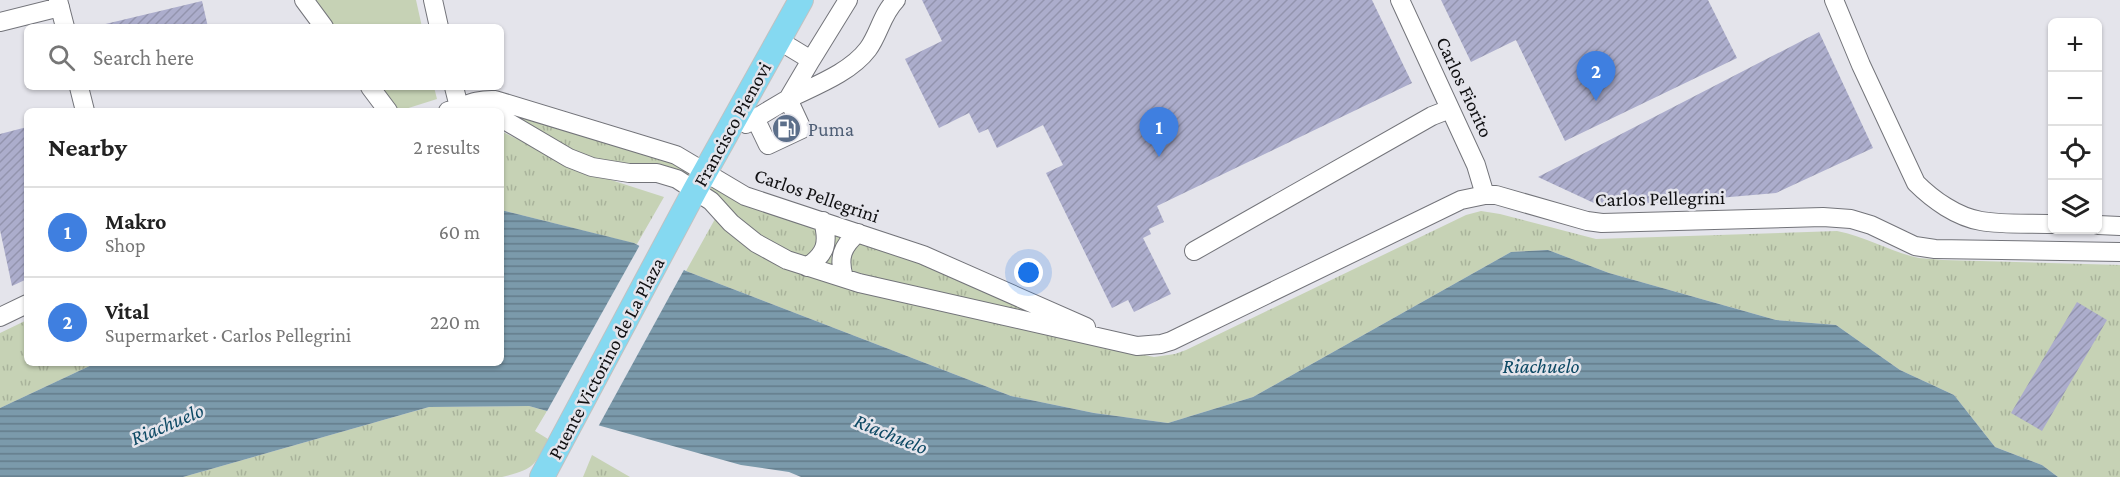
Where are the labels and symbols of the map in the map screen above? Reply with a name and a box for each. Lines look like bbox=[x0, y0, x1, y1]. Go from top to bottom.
street label: Carlos Fiorito bbox=[1432, 33, 1498, 141]
pin: 2 bbox=[1576, 51, 1616, 101]
street label: Francisco Pienovi bbox=[689, 58, 775, 190]
pin: 1 bbox=[1140, 108, 1178, 157]
fuel station icon: Puma bbox=[771, 113, 803, 145]
place label: Puma bbox=[808, 118, 854, 140]
street label: Carlos Pellegrini bbox=[751, 163, 882, 228]
street label: Carlos Pellegrini bbox=[1595, 186, 1725, 211]
street label: Puente Victorino de La Plaza bbox=[543, 253, 669, 463]
your location bbox=[1014, 258, 1043, 287]
water label: Riachuelo bbox=[1502, 354, 1580, 378]
water label: Riachuelo bbox=[127, 398, 207, 450]
water label: Riachuelo bbox=[851, 408, 931, 460]

